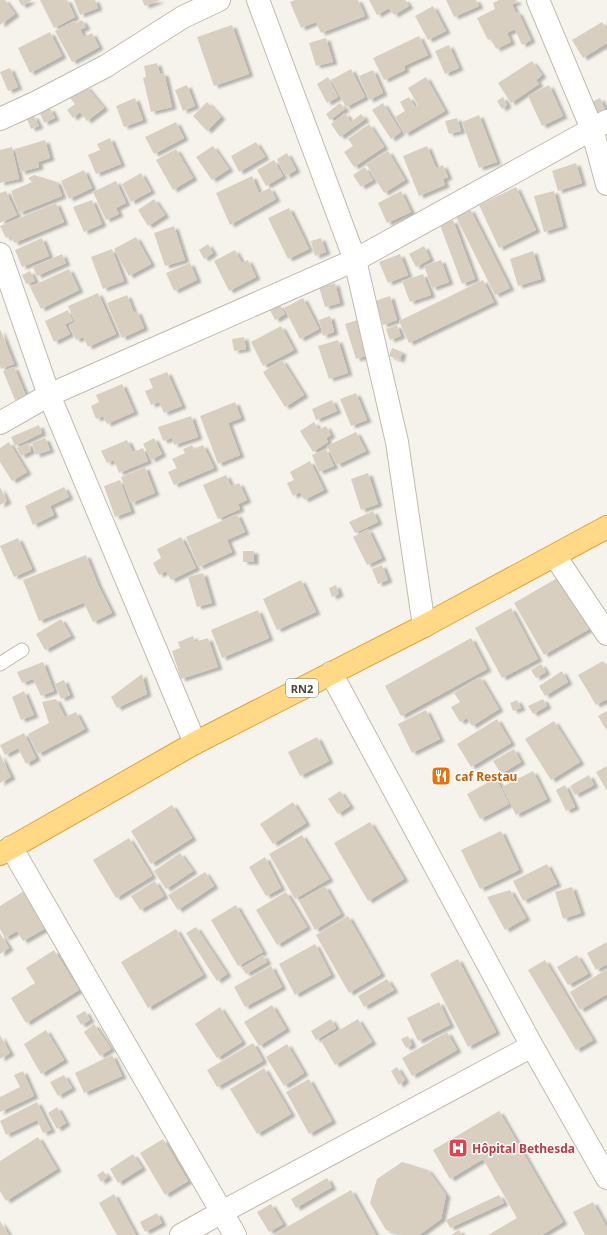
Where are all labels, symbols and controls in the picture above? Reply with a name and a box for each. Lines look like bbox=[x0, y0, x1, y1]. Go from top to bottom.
road number: RN2 bbox=[286, 679, 318, 697]
restaurant icon: caf Restau bbox=[430, 765, 452, 787]
place label: caf Restau bbox=[455, 768, 517, 785]
hospital icon: Hôpital Bethesda bbox=[447, 1137, 469, 1159]
place label: Hôpital Bethesda bbox=[472, 1140, 575, 1157]

